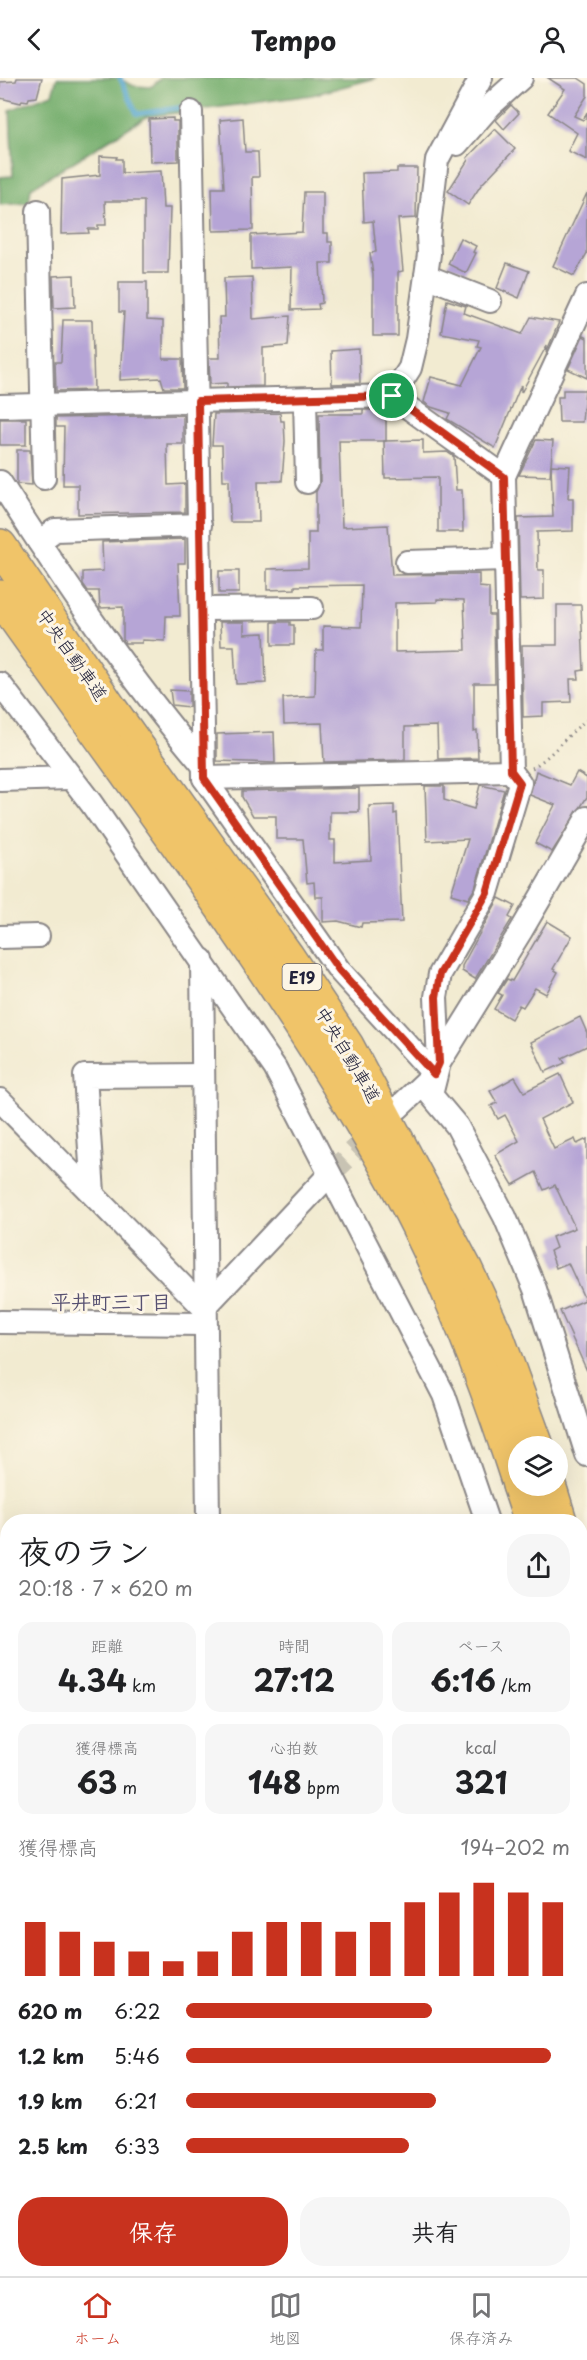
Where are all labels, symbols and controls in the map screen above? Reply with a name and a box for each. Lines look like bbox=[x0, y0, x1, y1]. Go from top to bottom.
text: Tempo bbox=[251, 19, 336, 60]
icon: back bbox=[18, 23, 51, 56]
icon: person bbox=[536, 23, 569, 56]
pin bbox=[366, 370, 417, 421]
icon: arrive bbox=[375, 379, 408, 412]
street label: 中央自動車道 bbox=[31, 602, 115, 706]
road number: E19 bbox=[282, 964, 322, 990]
street label: 中央自動車道 bbox=[310, 1001, 388, 1107]
district label: 平井町三丁目 bbox=[51, 1286, 171, 1316]
map controls bbox=[508, 1436, 568, 1496]
button: layers bbox=[508, 1436, 568, 1496]
text: 夜のラン bbox=[18, 1525, 150, 1575]
button: share bbox=[507, 1534, 570, 1597]
text: 20:18 · 7 × 620 m bbox=[18, 1573, 193, 1603]
text: 距離 bbox=[91, 1633, 123, 1657]
text: 時間 bbox=[278, 1633, 310, 1657]
text: ペース bbox=[457, 1633, 505, 1657]
text: 4.34 bbox=[58, 1657, 127, 1702]
text: 27:12 bbox=[253, 1657, 335, 1702]
text: 6:16 bbox=[430, 1657, 496, 1702]
text: km bbox=[127, 1673, 156, 1697]
text: /km bbox=[496, 1673, 532, 1697]
text: 獲得標高 bbox=[75, 1735, 139, 1759]
text: 心拍数 bbox=[270, 1735, 318, 1759]
text: kcal bbox=[465, 1735, 497, 1759]
text: 63 bbox=[77, 1759, 117, 1804]
text: 148 bbox=[248, 1759, 302, 1804]
text: 321 bbox=[455, 1759, 507, 1804]
text: m bbox=[117, 1775, 137, 1799]
text: bpm bbox=[302, 1775, 340, 1799]
text: 獲得標高 bbox=[18, 1832, 98, 1862]
text: 194–202 m bbox=[461, 1832, 570, 1862]
text: 620 m bbox=[18, 1996, 82, 2026]
text: 6:22 bbox=[114, 1996, 161, 2026]
text: 1.2 km bbox=[18, 2041, 84, 2071]
text: 5:46 bbox=[114, 2041, 160, 2071]
text: 1.9 km bbox=[18, 2086, 83, 2116]
text: 6:21 bbox=[114, 2086, 157, 2116]
text: 2.5 km bbox=[18, 2131, 88, 2161]
text: 6:33 bbox=[114, 2131, 160, 2161]
button: 保存 bbox=[18, 2197, 288, 2266]
button: 共有 bbox=[300, 2197, 570, 2266]
tab: ホーム bbox=[74, 2289, 121, 2349]
tab: 地図 bbox=[269, 2289, 302, 2349]
tab: 保存済み bbox=[449, 2289, 513, 2349]

